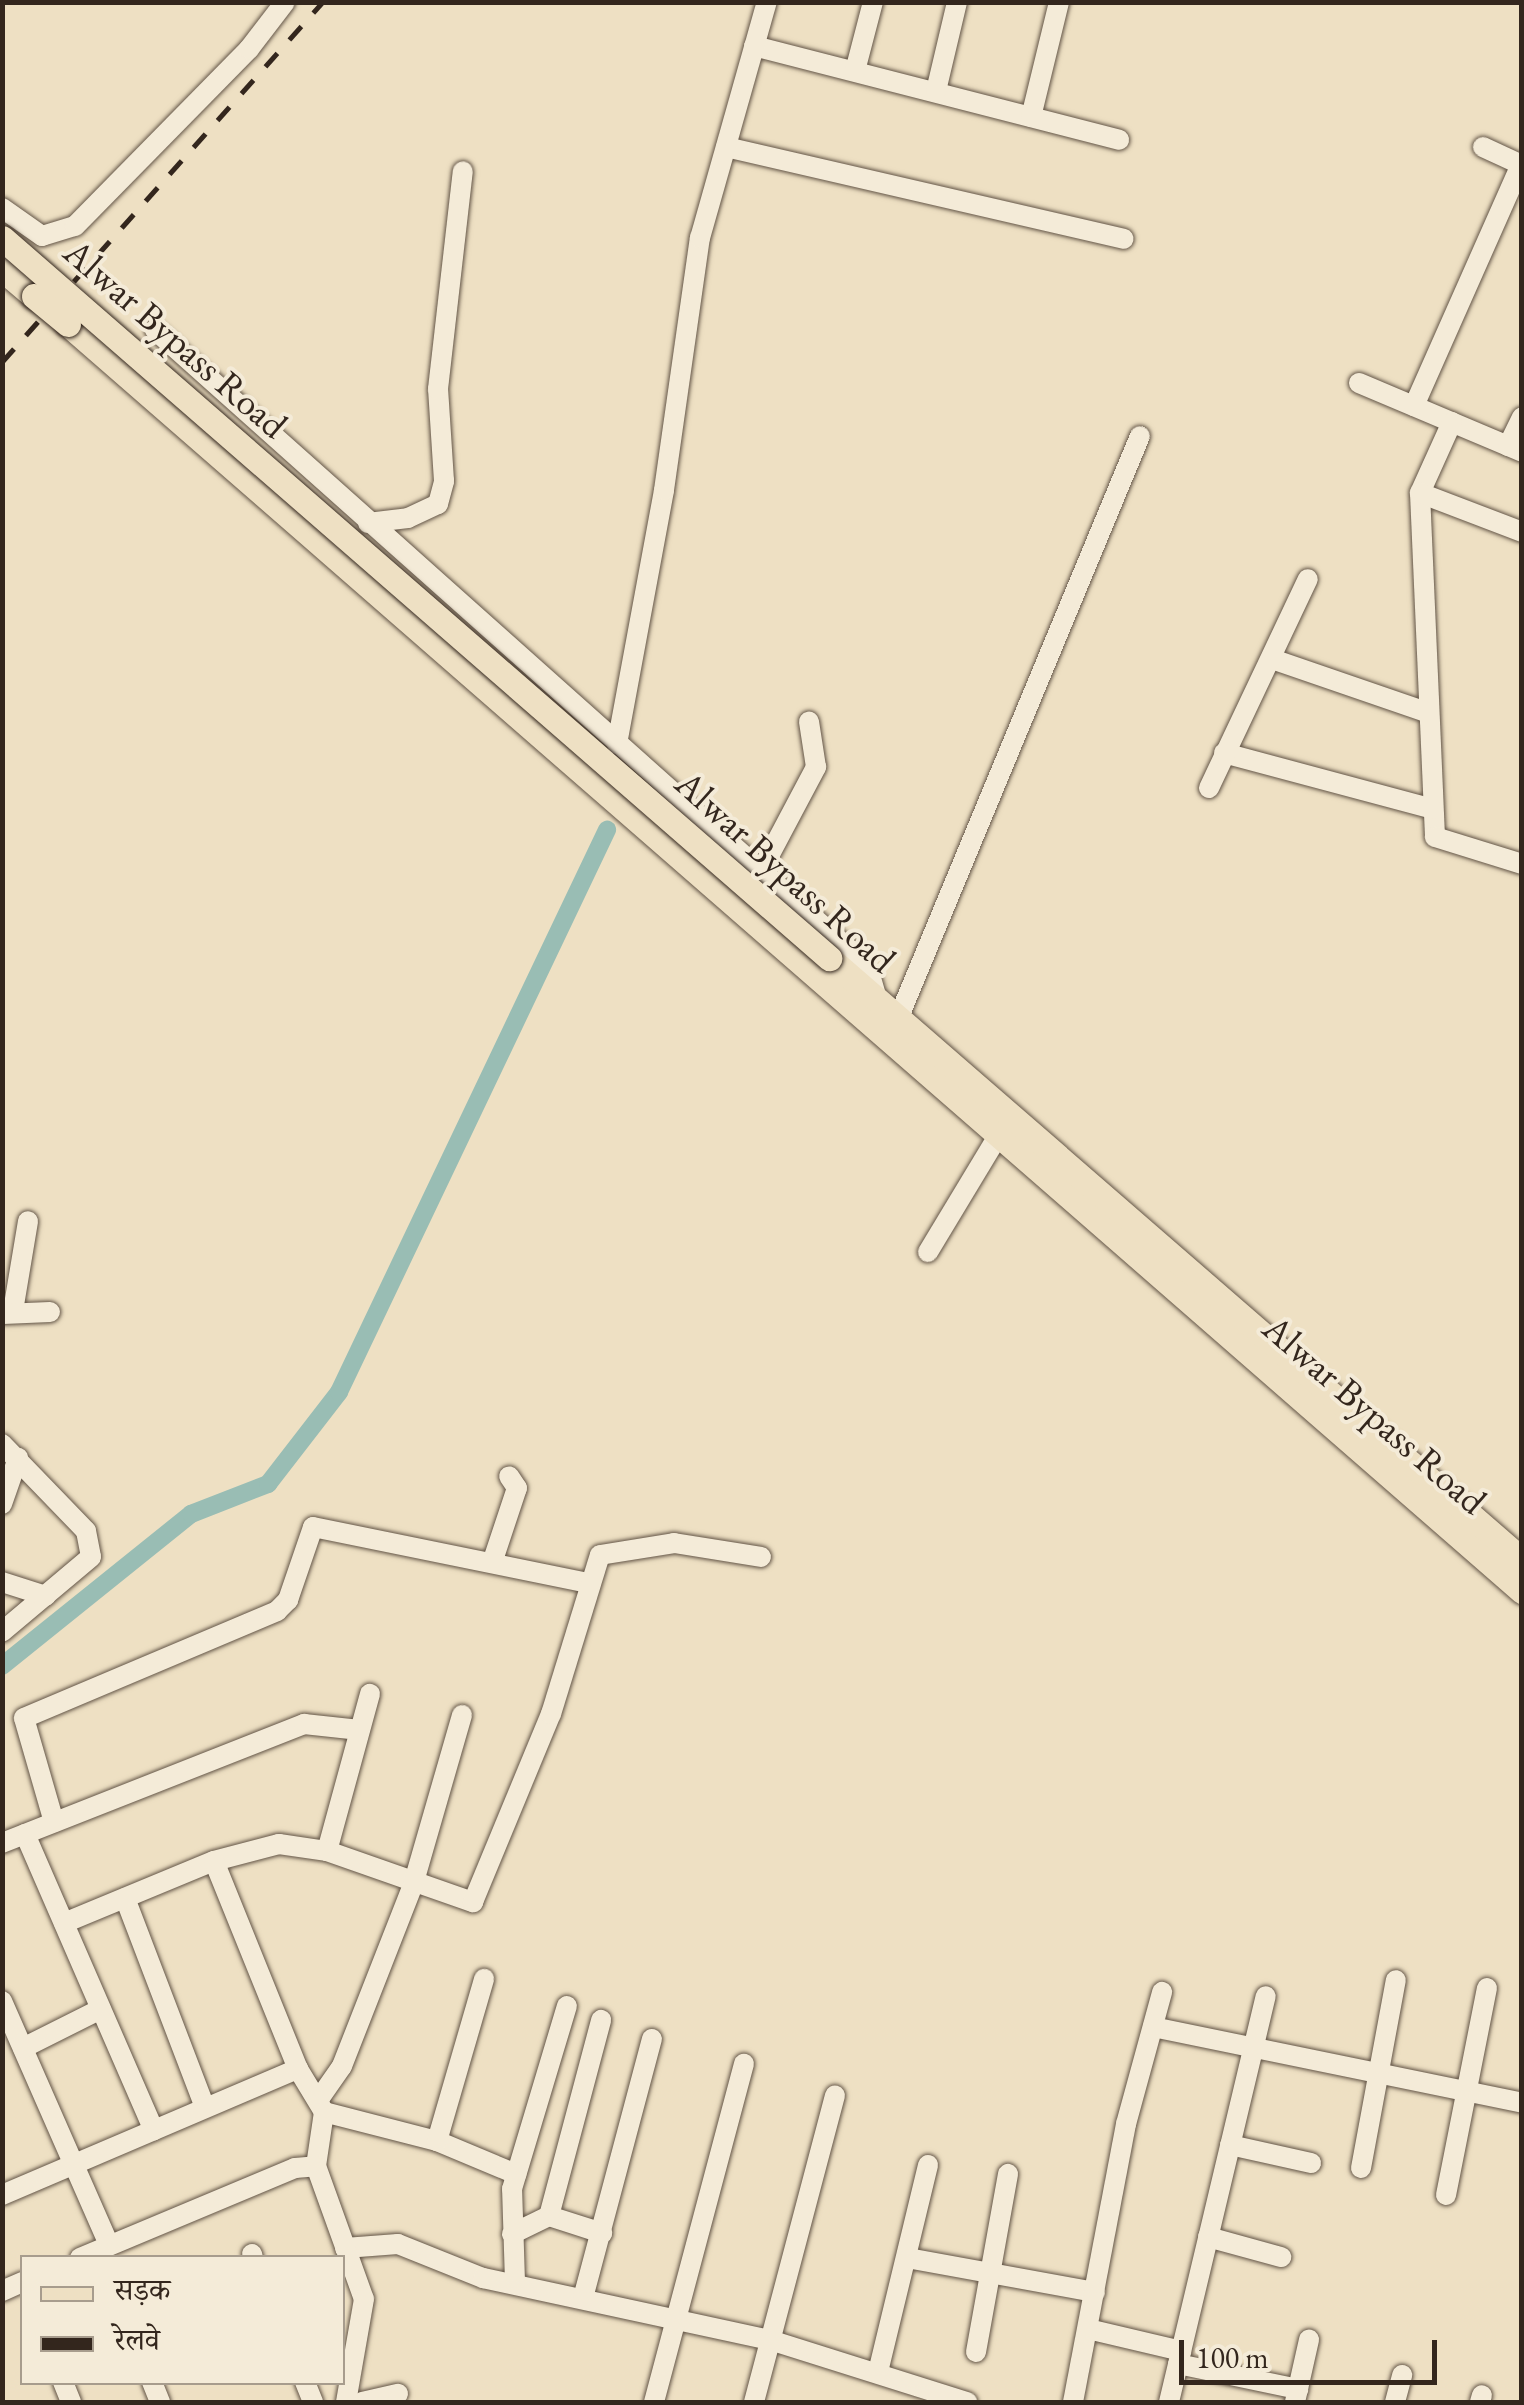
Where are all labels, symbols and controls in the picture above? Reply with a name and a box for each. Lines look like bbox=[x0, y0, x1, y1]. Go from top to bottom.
street label: Alwar Bypass Road bbox=[55, 229, 297, 447]
street label: Alwar Bypass Road bbox=[666, 760, 906, 982]
street label: Alwar Bypass Road bbox=[1254, 1305, 1496, 1523]
legend bbox=[20, 2255, 345, 2385]
text: सड़क bbox=[114, 2270, 170, 2309]
text: रेलवे bbox=[114, 2320, 160, 2359]
scale bar bbox=[1184, 2320, 1442, 2382]
text: 100 m bbox=[1196, 2338, 1269, 2377]

